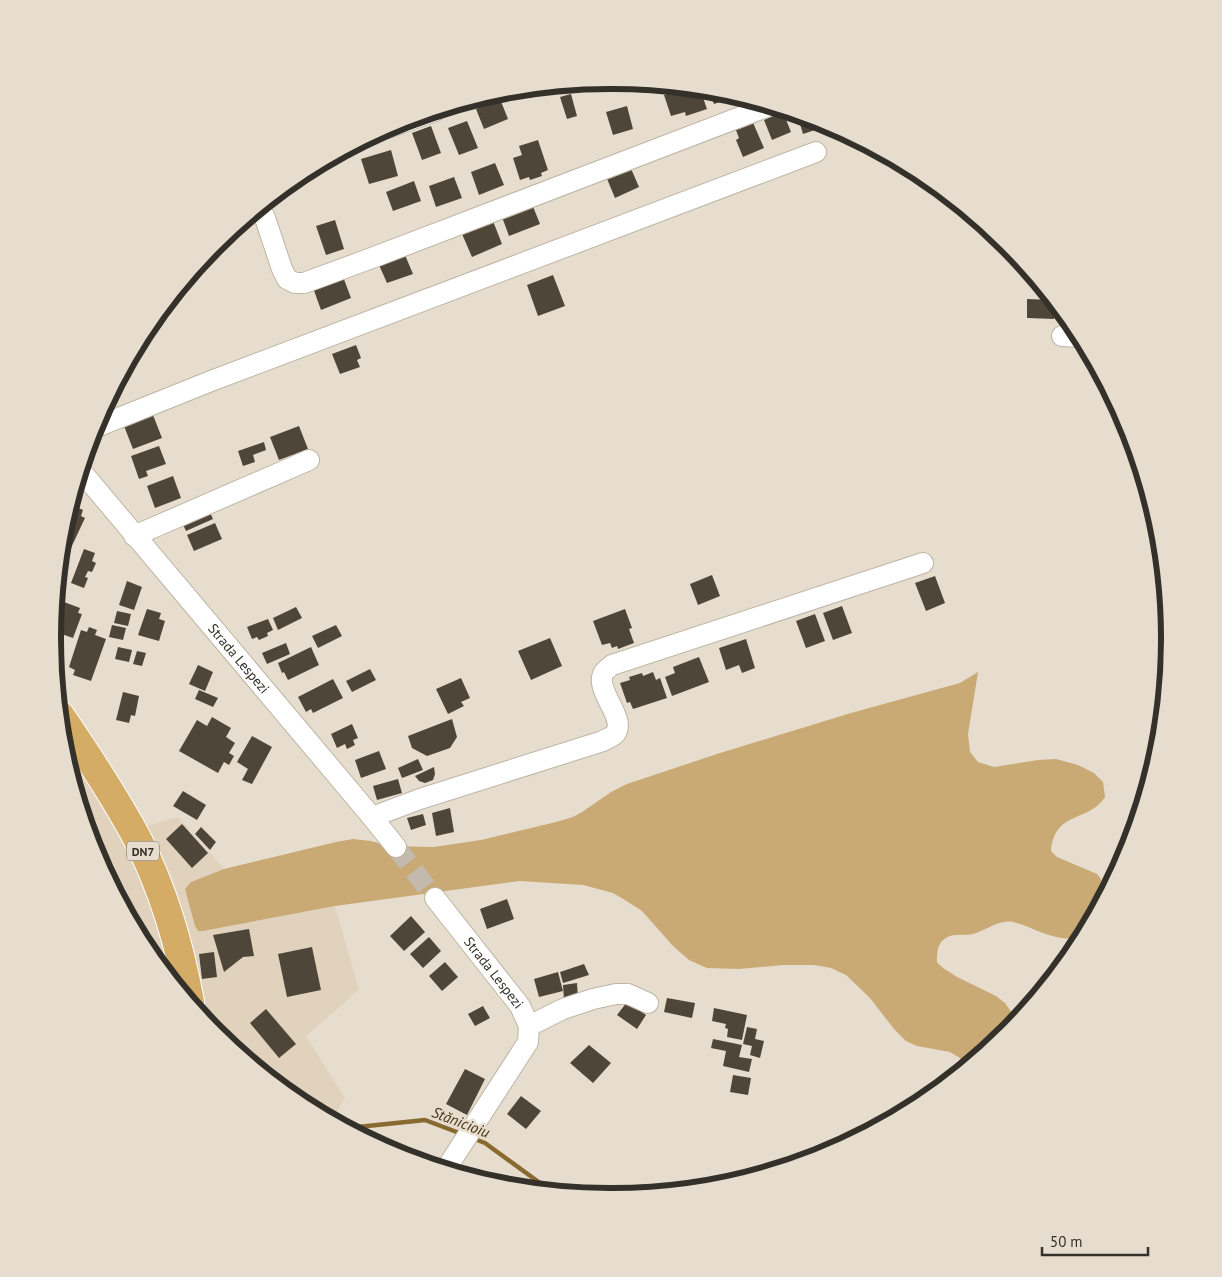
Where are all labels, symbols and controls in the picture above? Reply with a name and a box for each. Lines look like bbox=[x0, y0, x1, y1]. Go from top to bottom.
street label: Strada Lespezi bbox=[204, 620, 273, 697]
road number: DN7 bbox=[127, 841, 159, 860]
street label: Strada Lespezi bbox=[460, 933, 527, 1012]
water label: Stănicioiu bbox=[429, 1102, 493, 1142]
scale bar bbox=[1042, 1224, 1148, 1256]
text: 50 m bbox=[1050, 1232, 1083, 1251]

